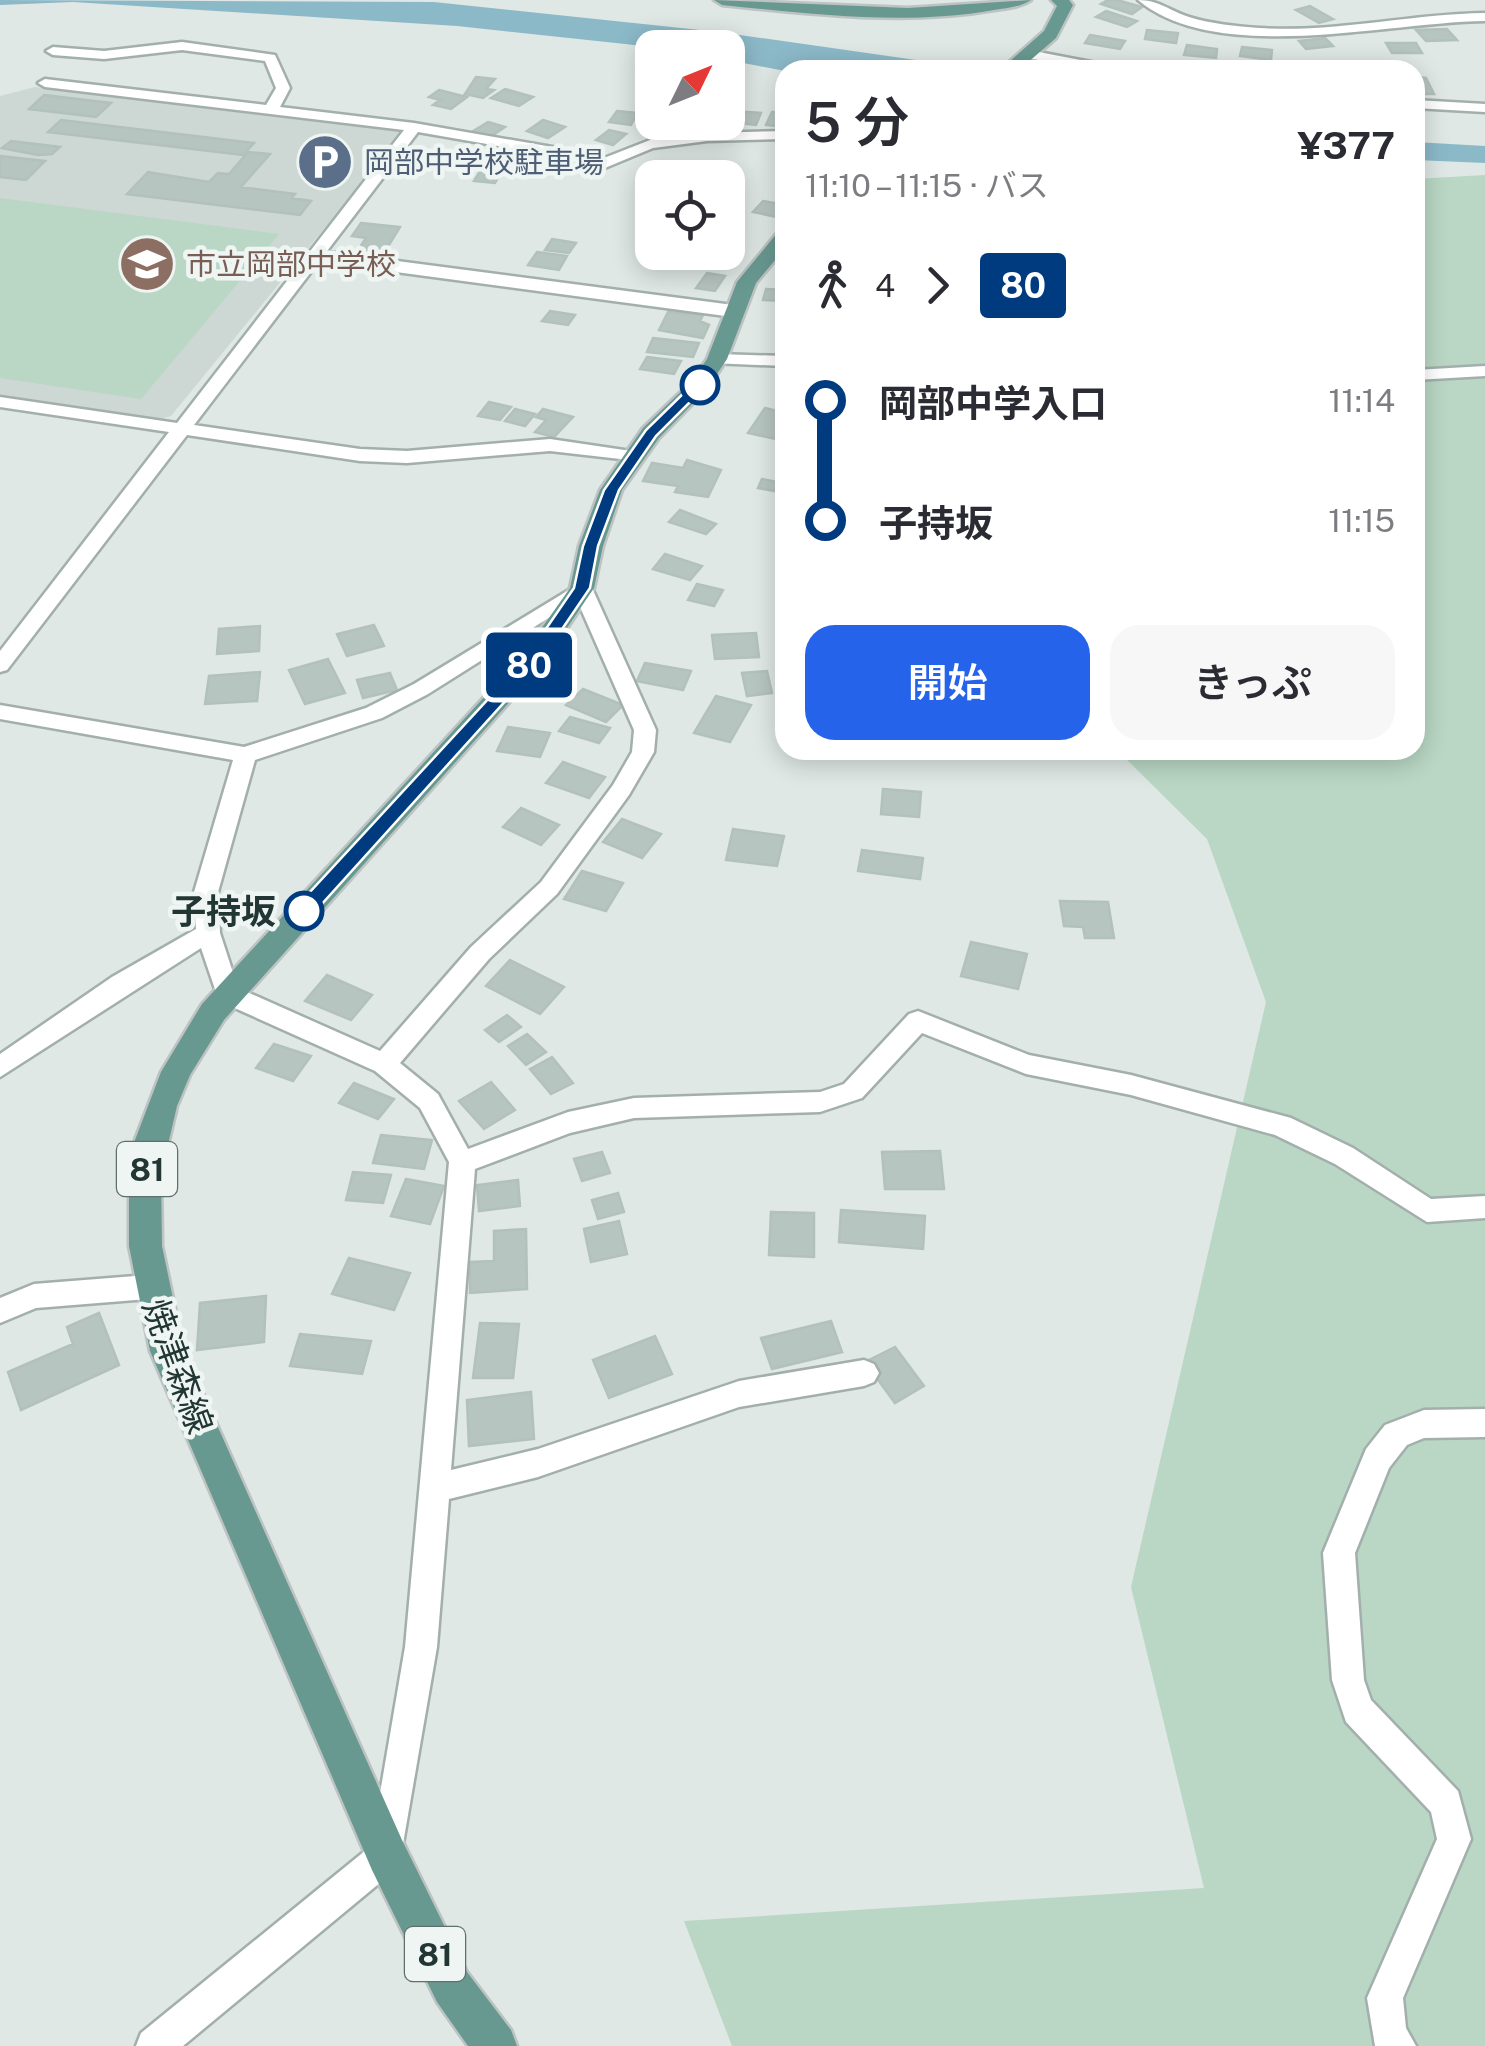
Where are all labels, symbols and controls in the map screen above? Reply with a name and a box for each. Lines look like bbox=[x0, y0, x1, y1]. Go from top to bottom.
north arrow bbox=[635, 30, 745, 140]
map controls bbox=[635, 30, 745, 270]
text: 5 分 bbox=[805, 90, 909, 154]
text: ¥377 bbox=[1298, 123, 1395, 168]
parking icon: 岡部中学校駐車場 bbox=[295, 132, 355, 192]
place label: 岡部中学校駐車場 bbox=[364, 144, 604, 180]
button: locate bbox=[635, 160, 745, 270]
text: 11:10 – 11:15 · バス bbox=[805, 167, 1049, 204]
school or university icon: 市立岡部中学校 bbox=[117, 234, 177, 294]
place label: 市立岡部中学校 bbox=[186, 246, 396, 282]
icon: walk bbox=[805, 258, 860, 313]
icon: forward bbox=[910, 258, 965, 313]
text: 80 bbox=[1000, 265, 1046, 306]
text: 4 bbox=[875, 267, 895, 304]
unlabelled marker bbox=[681, 366, 719, 404]
text: 岡部中学入口 bbox=[879, 381, 1107, 426]
text: 11:14 bbox=[1329, 382, 1395, 419]
text: 子持坂 bbox=[879, 501, 993, 546]
text: 11:15 bbox=[1328, 502, 1395, 539]
button: 開始 bbox=[805, 625, 1090, 740]
button: きっぷ bbox=[1110, 625, 1395, 740]
line badge: 80 bbox=[484, 632, 574, 698]
text: 80 bbox=[506, 645, 552, 686]
place label: 子持坂 bbox=[171, 891, 276, 932]
marker: 子持坂 bbox=[285, 892, 323, 930]
road number: 81 bbox=[117, 1142, 177, 1196]
street label: 焼津森線 bbox=[135, 1293, 221, 1439]
road number: 81 bbox=[405, 1927, 465, 1981]

